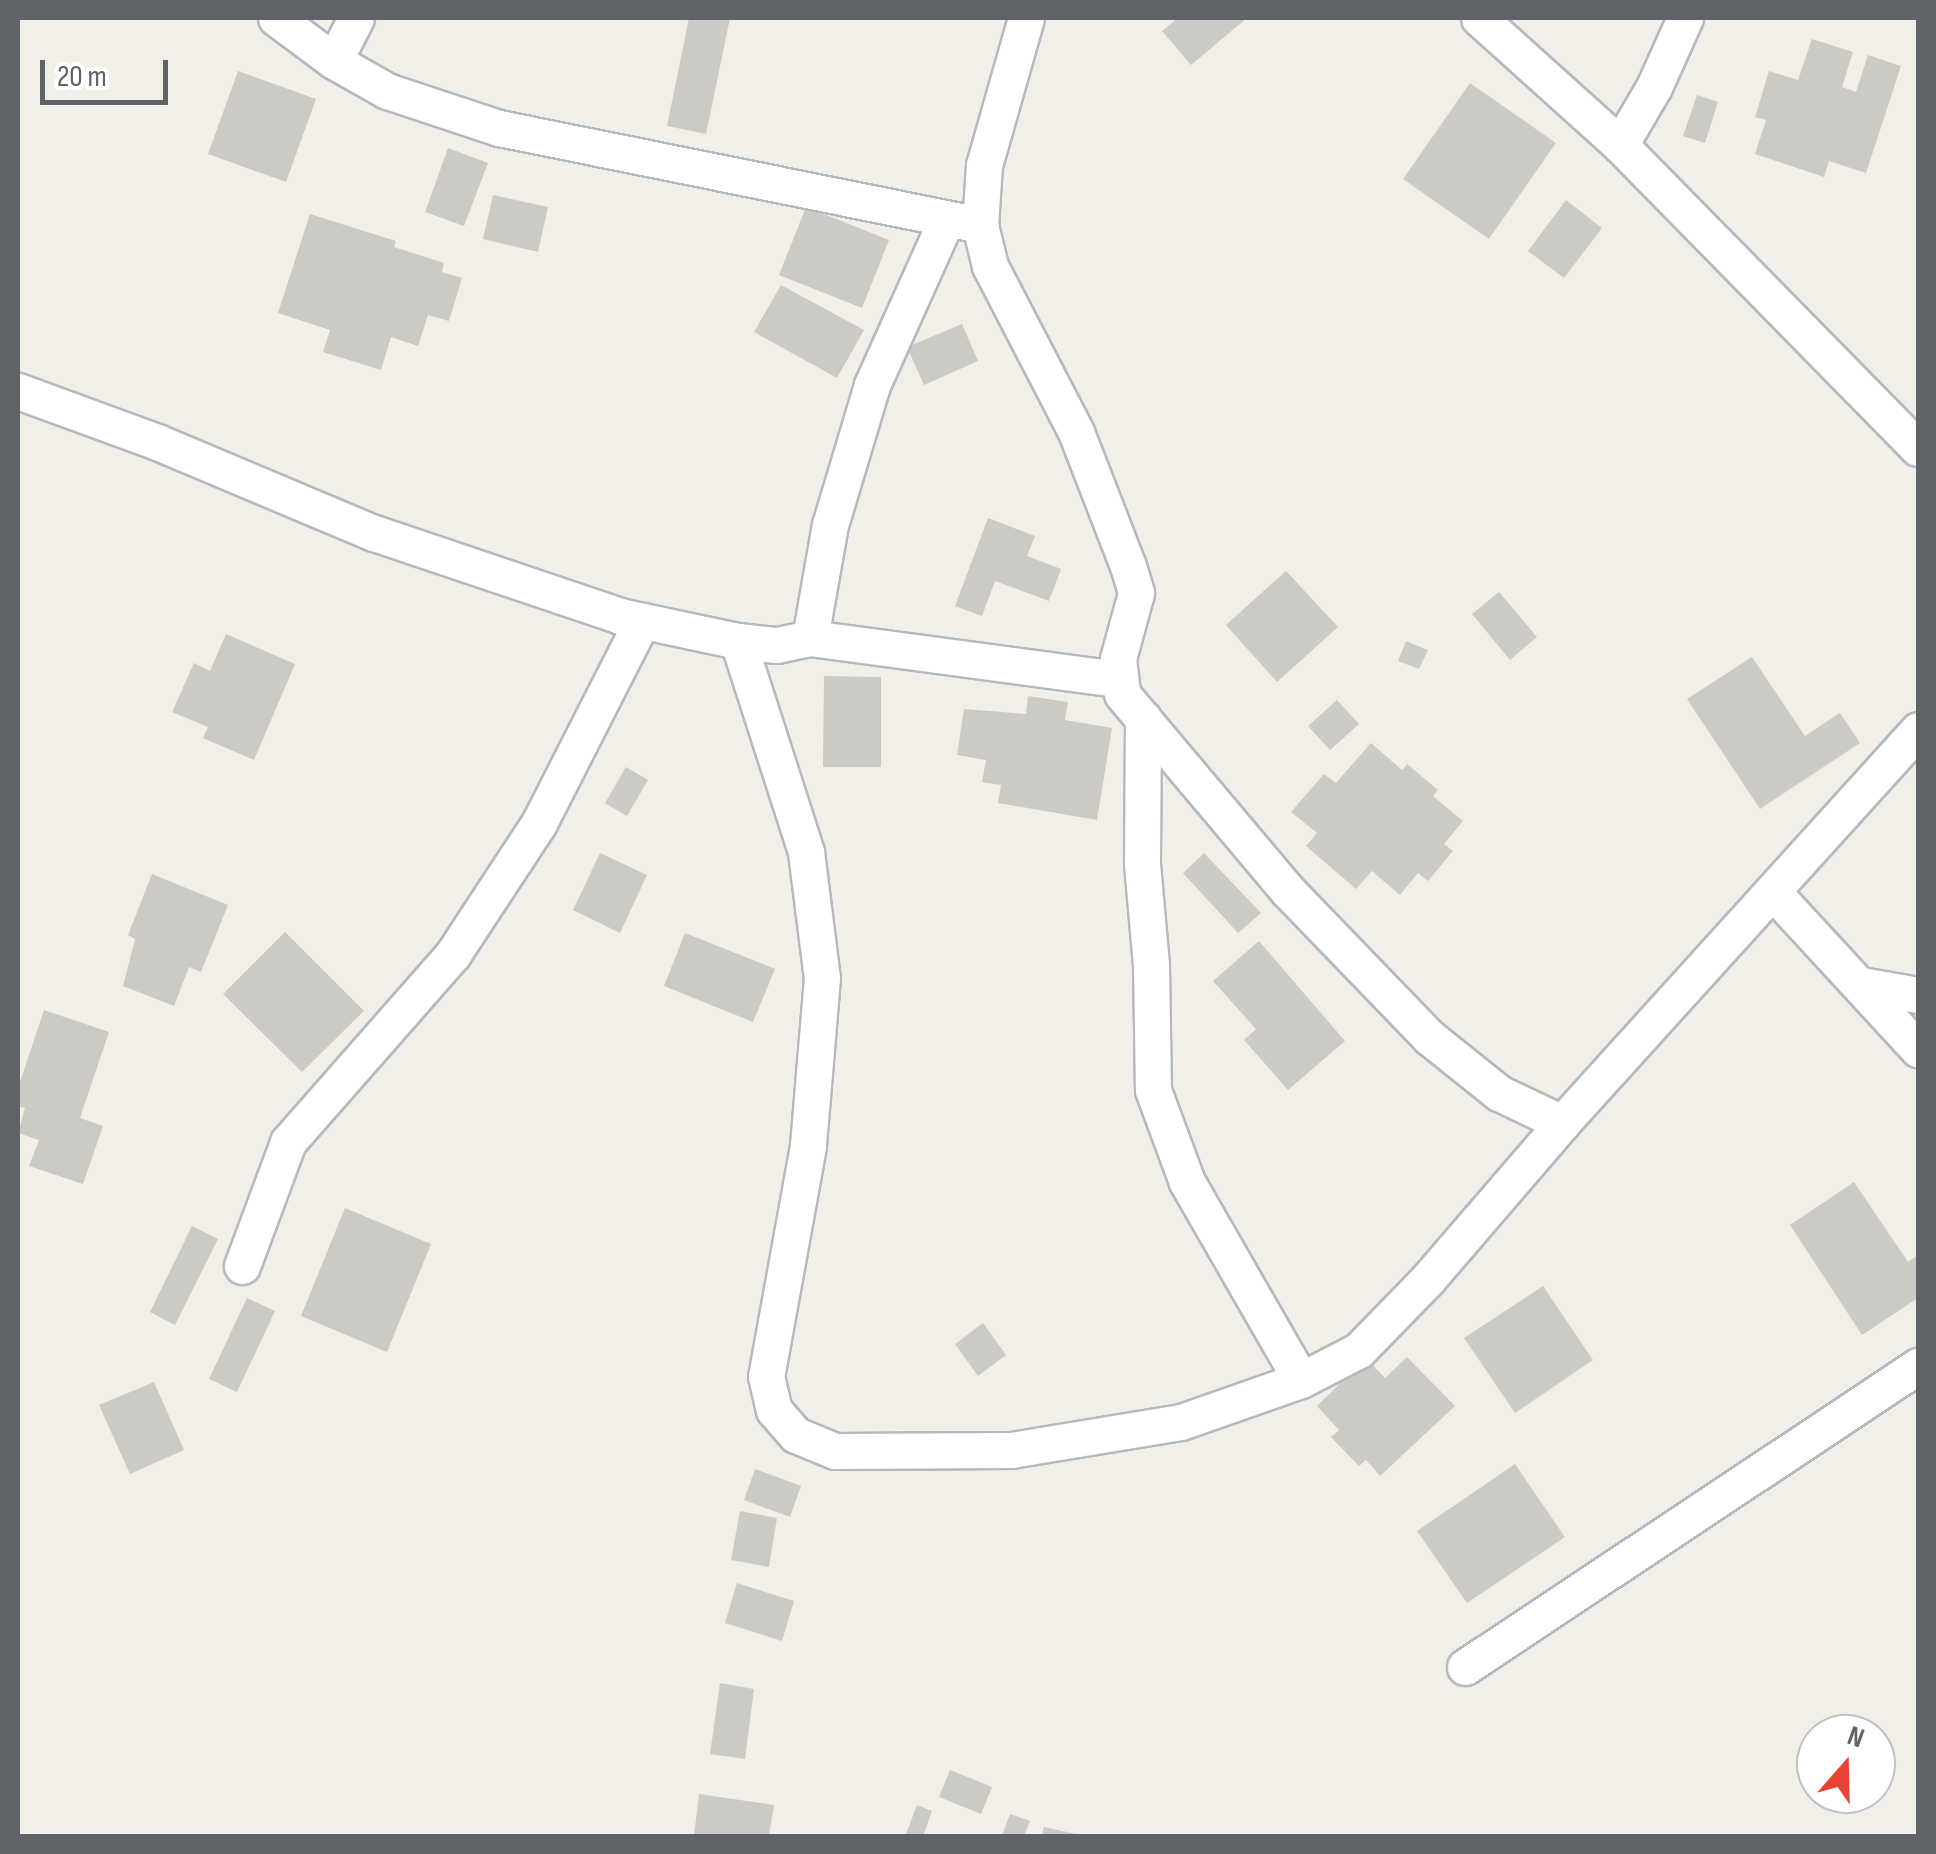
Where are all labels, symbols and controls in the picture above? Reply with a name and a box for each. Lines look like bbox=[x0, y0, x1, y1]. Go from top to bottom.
scale bar bbox=[45, 40, 172, 102]
text: 20 m bbox=[57, 59, 107, 95]
north arrow bbox=[1796, 1714, 1896, 1814]
text: N bbox=[1843, 1719, 1868, 1755]

